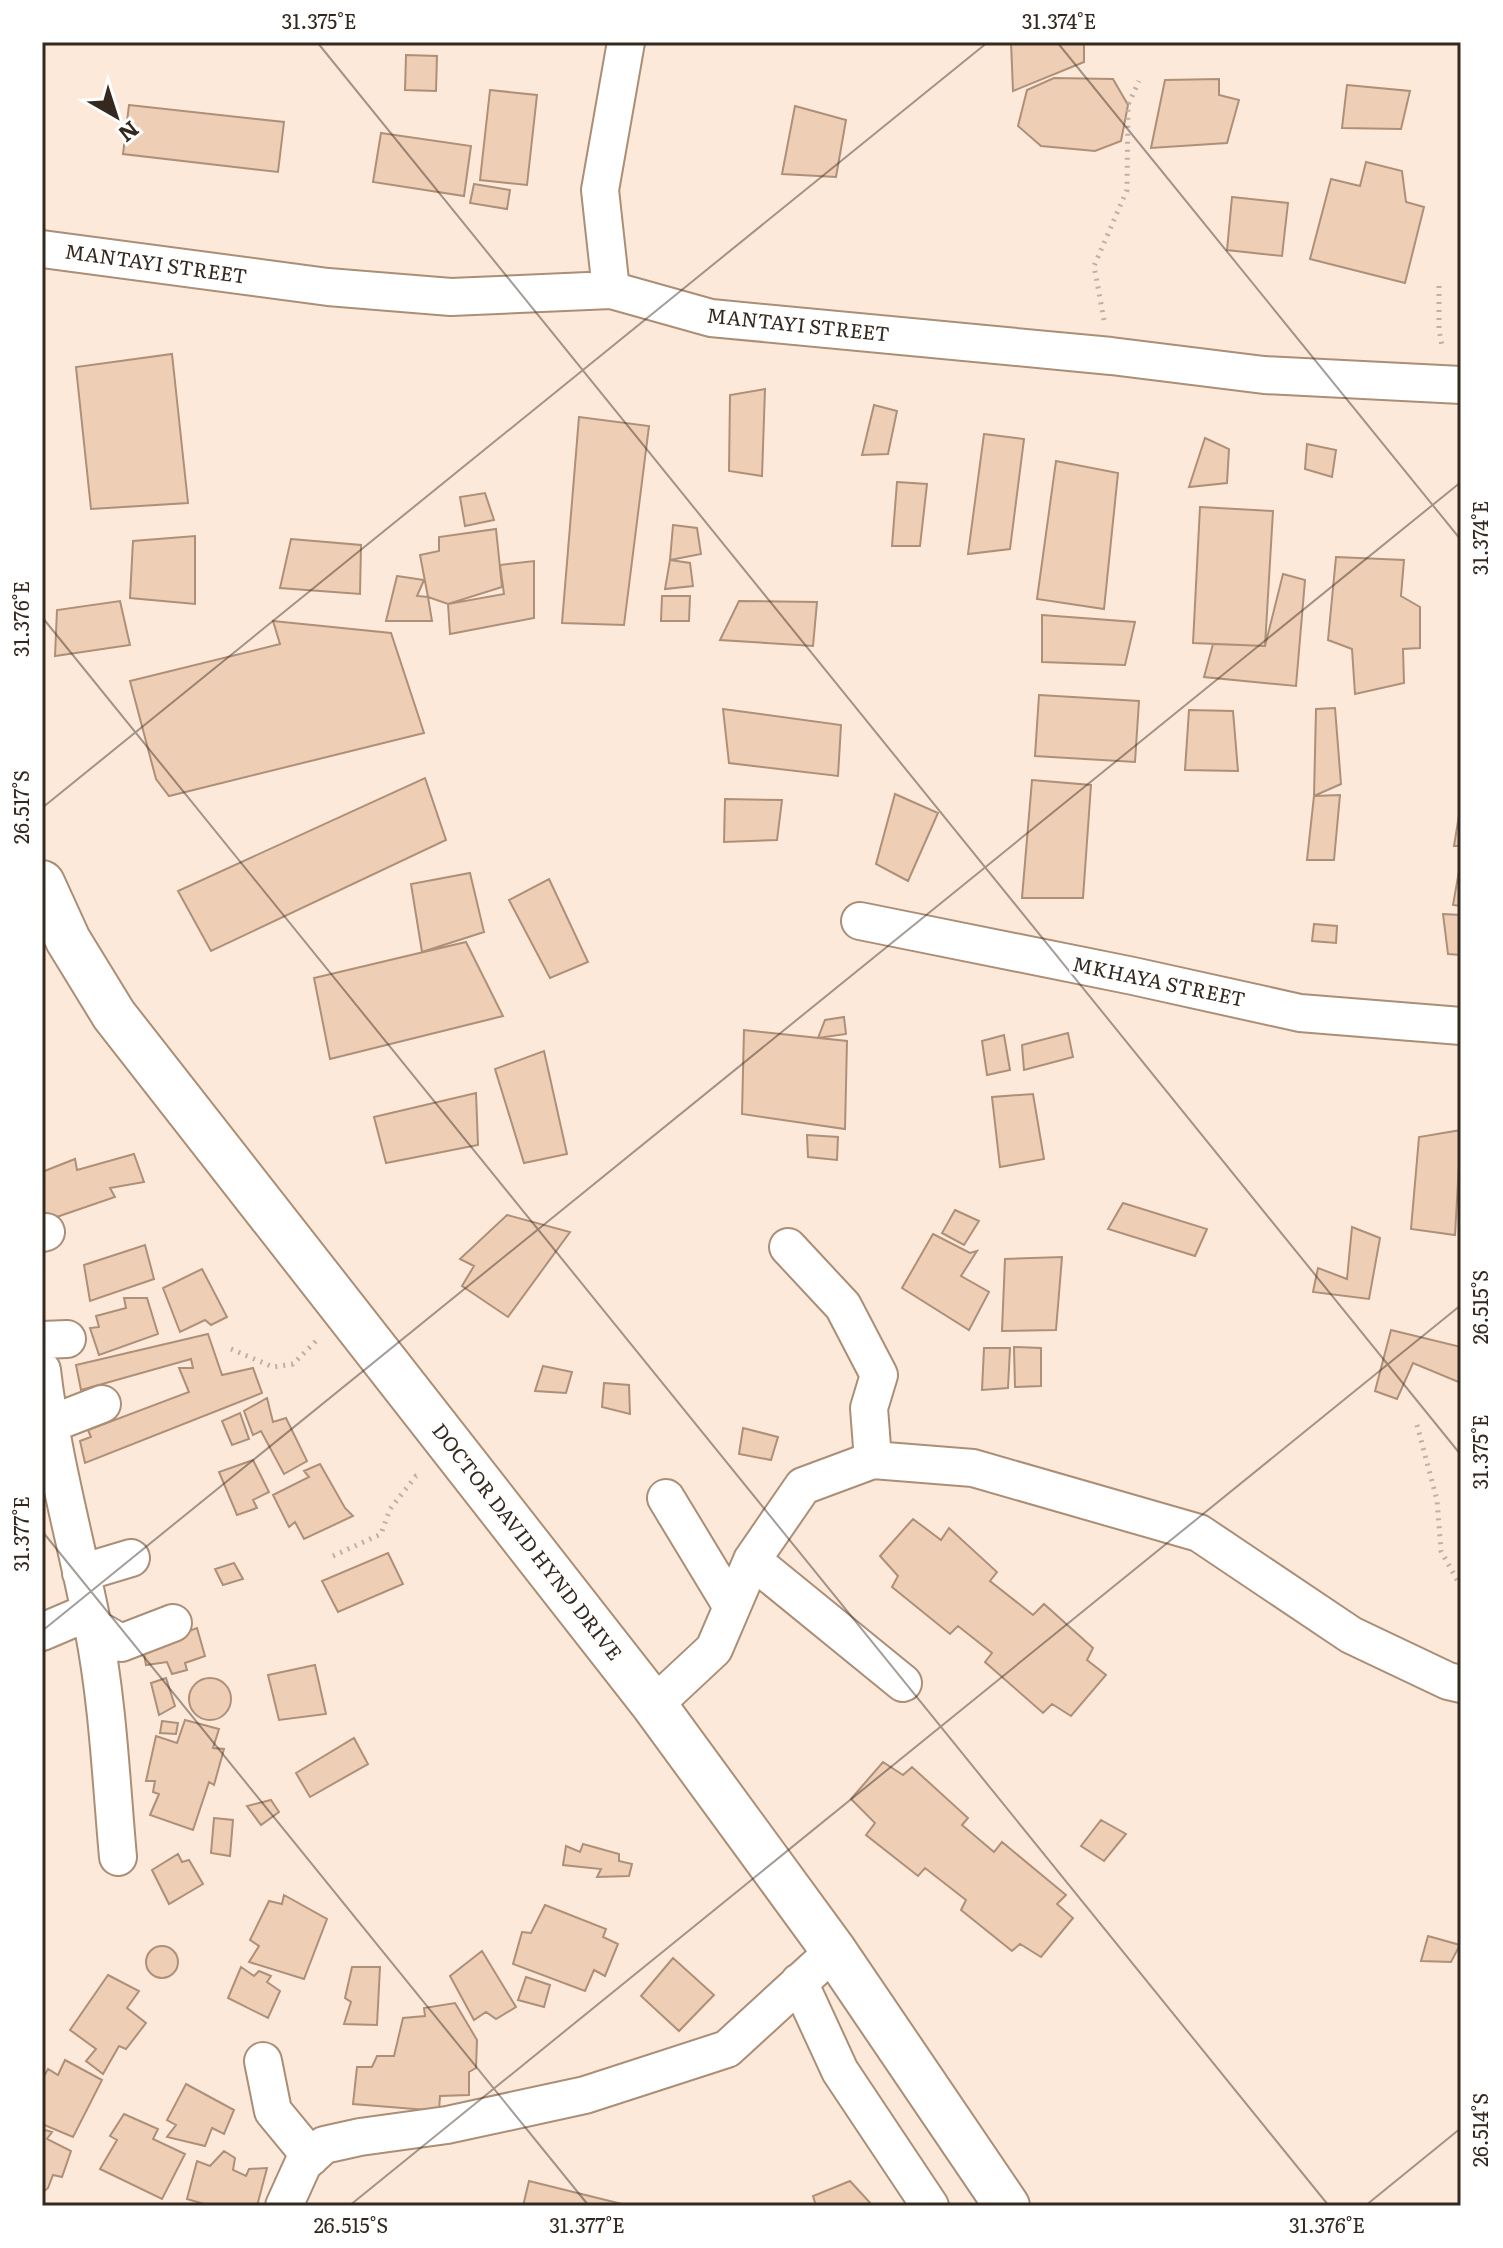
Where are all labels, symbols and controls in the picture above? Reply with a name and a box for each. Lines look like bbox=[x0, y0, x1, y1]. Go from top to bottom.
text: 31.375°E bbox=[282, 5, 357, 35]
text: 31.374°E bbox=[1022, 5, 1096, 35]
north arrow bbox=[76, 76, 156, 156]
text: N bbox=[112, 114, 147, 151]
street label: MANTAYI STREET bbox=[63, 234, 249, 290]
street label: MANTAYI STREET bbox=[705, 298, 891, 348]
text: 31.374°E bbox=[1464, 501, 1494, 575]
text: 31.376°E bbox=[5, 581, 35, 657]
text: 26.517°S bbox=[5, 770, 35, 844]
street label: MKHAYA STREET bbox=[1070, 947, 1248, 1013]
text: 26.515°S bbox=[1464, 1270, 1494, 1344]
text: 31.375°E bbox=[1464, 1415, 1494, 1490]
street label: DOCTOR DAVID HYND DRIVE bbox=[426, 1416, 631, 1666]
text: 31.377°E bbox=[5, 1496, 35, 1572]
text: 26.514°S bbox=[1464, 2093, 1494, 2167]
text: 26.515°S bbox=[314, 2209, 388, 2239]
text: 31.377°E bbox=[549, 2209, 625, 2239]
text: 31.376°E bbox=[1289, 2209, 1365, 2239]

